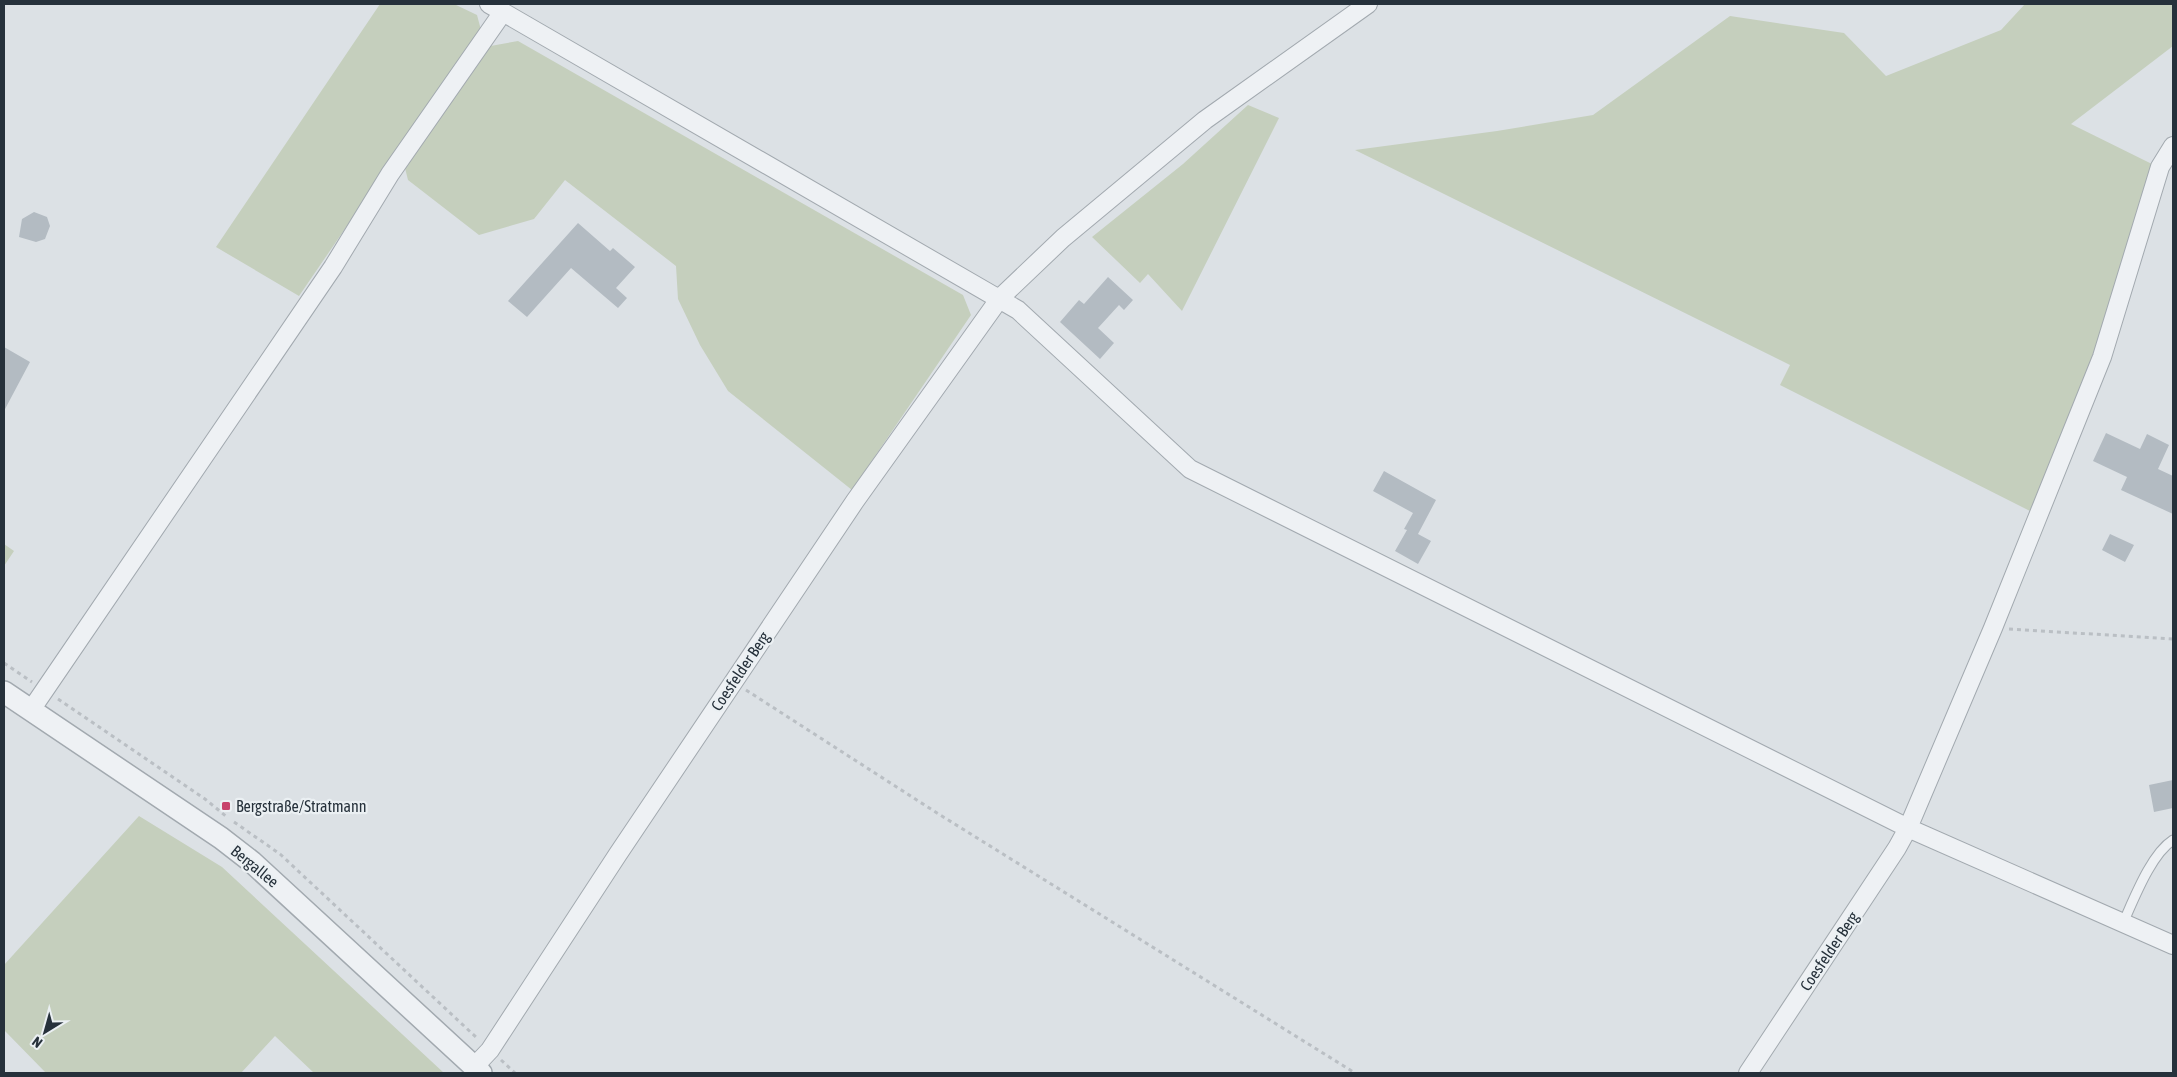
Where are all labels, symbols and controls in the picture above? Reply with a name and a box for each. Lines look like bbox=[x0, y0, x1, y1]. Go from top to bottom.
street label: Coesfelder Berg bbox=[707, 628, 774, 714]
place label: Bergstraße/Stratmann bbox=[236, 797, 367, 816]
marker: Bergstraße/Stratmann bbox=[220, 800, 232, 812]
street label: Bergallee bbox=[227, 841, 282, 891]
street label: Coesfelder Berg bbox=[1796, 908, 1863, 994]
north arrow bbox=[20, 1007, 70, 1057]
text: N bbox=[29, 1034, 45, 1051]

